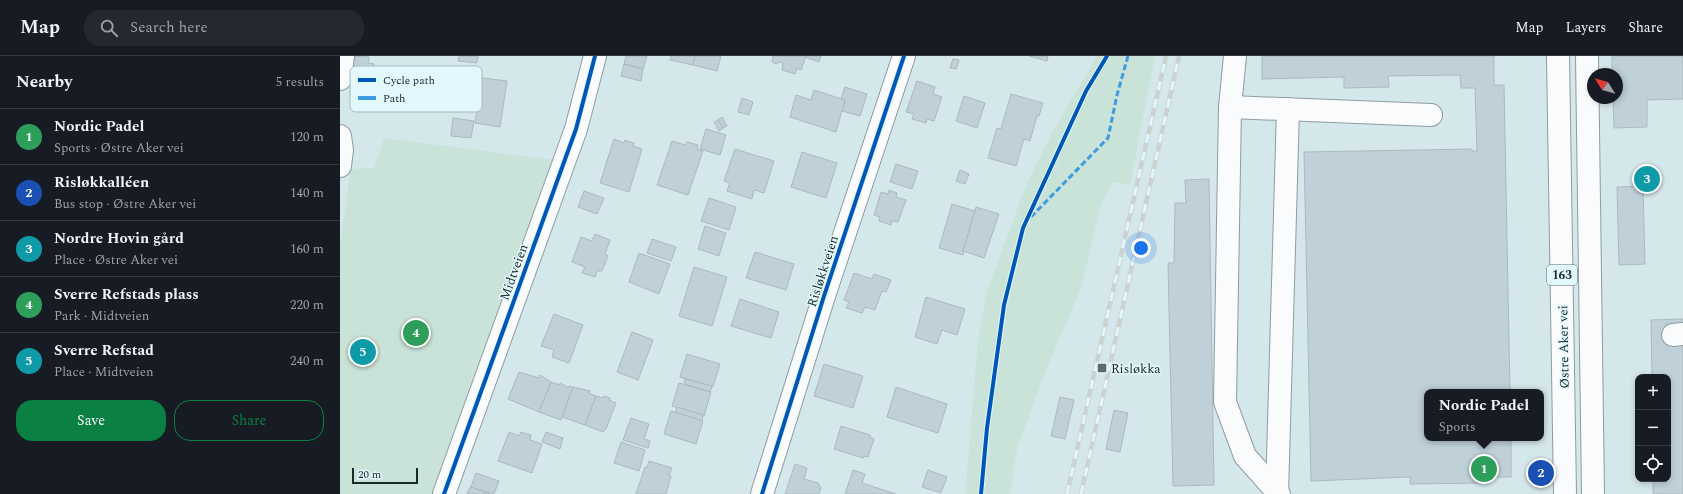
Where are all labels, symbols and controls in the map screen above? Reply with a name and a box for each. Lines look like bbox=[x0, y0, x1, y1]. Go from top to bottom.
search box bbox=[84, 10, 364, 46]
text: Map bbox=[20, 13, 60, 42]
text: Search here bbox=[130, 16, 208, 39]
icon: search bbox=[98, 17, 120, 39]
text: Map bbox=[1515, 17, 1544, 38]
text: Layers bbox=[1566, 17, 1606, 38]
text: Share bbox=[1628, 17, 1663, 38]
legend bbox=[350, 66, 482, 112]
north arrow bbox=[1587, 68, 1623, 104]
text: Nearby bbox=[16, 69, 72, 95]
text: 5 results bbox=[276, 72, 324, 92]
text: Cycle path bbox=[383, 72, 435, 89]
text: Path bbox=[383, 90, 405, 107]
text: Nordic Padel bbox=[54, 115, 144, 138]
text: 1 bbox=[25, 127, 33, 147]
text: 120 m bbox=[290, 127, 324, 147]
text: Sports · Østre Aker vei bbox=[54, 138, 184, 158]
pin: 3 bbox=[1634, 164, 1660, 194]
text: Risløkkalléen bbox=[54, 171, 149, 194]
text: 2 bbox=[25, 183, 33, 203]
text: 140 m bbox=[290, 183, 324, 203]
text: Bus stop · Østre Aker vei bbox=[54, 194, 196, 214]
text: Nordre Hovin gård bbox=[54, 227, 184, 250]
street label: Risløkkveien bbox=[802, 233, 844, 310]
your location bbox=[1131, 238, 1151, 258]
text: 3 bbox=[25, 239, 33, 259]
text: 160 m bbox=[290, 239, 324, 259]
street label: Midtveien bbox=[494, 241, 534, 303]
text: Place · Østre Aker vei bbox=[54, 250, 178, 270]
road number: 163 bbox=[1547, 265, 1577, 285]
text: Sverre Refstads plass bbox=[54, 283, 199, 306]
text: 4 bbox=[25, 295, 33, 315]
text: 220 m bbox=[290, 295, 324, 315]
street label: Østre Aker vei bbox=[1553, 305, 1575, 389]
text: Park · Midtveien bbox=[54, 306, 149, 326]
pin: 4 bbox=[403, 318, 429, 348]
pin: 5 bbox=[350, 337, 376, 367]
text: Sverre Refstad bbox=[54, 339, 154, 362]
text: 5 bbox=[25, 351, 33, 371]
text: 240 m bbox=[290, 351, 324, 371]
place label: Risløkka bbox=[1111, 359, 1161, 379]
text: Place · Midtveien bbox=[54, 362, 154, 382]
marker: Risløkka bbox=[1096, 362, 1108, 374]
map controls bbox=[1635, 374, 1671, 482]
button: + bbox=[1635, 374, 1671, 410]
popup bbox=[1424, 389, 1544, 441]
text: Nordic Padel bbox=[1439, 394, 1529, 417]
button: Save bbox=[16, 400, 166, 441]
button: Share bbox=[174, 400, 324, 441]
button: − bbox=[1635, 410, 1671, 446]
text: Sports bbox=[1439, 417, 1476, 437]
button: locate bbox=[1635, 446, 1671, 482]
pin: 1 bbox=[1471, 454, 1497, 484]
pin: 2 bbox=[1528, 458, 1554, 488]
scale bar bbox=[352, 466, 418, 485]
text: 20 m bbox=[358, 466, 381, 483]

